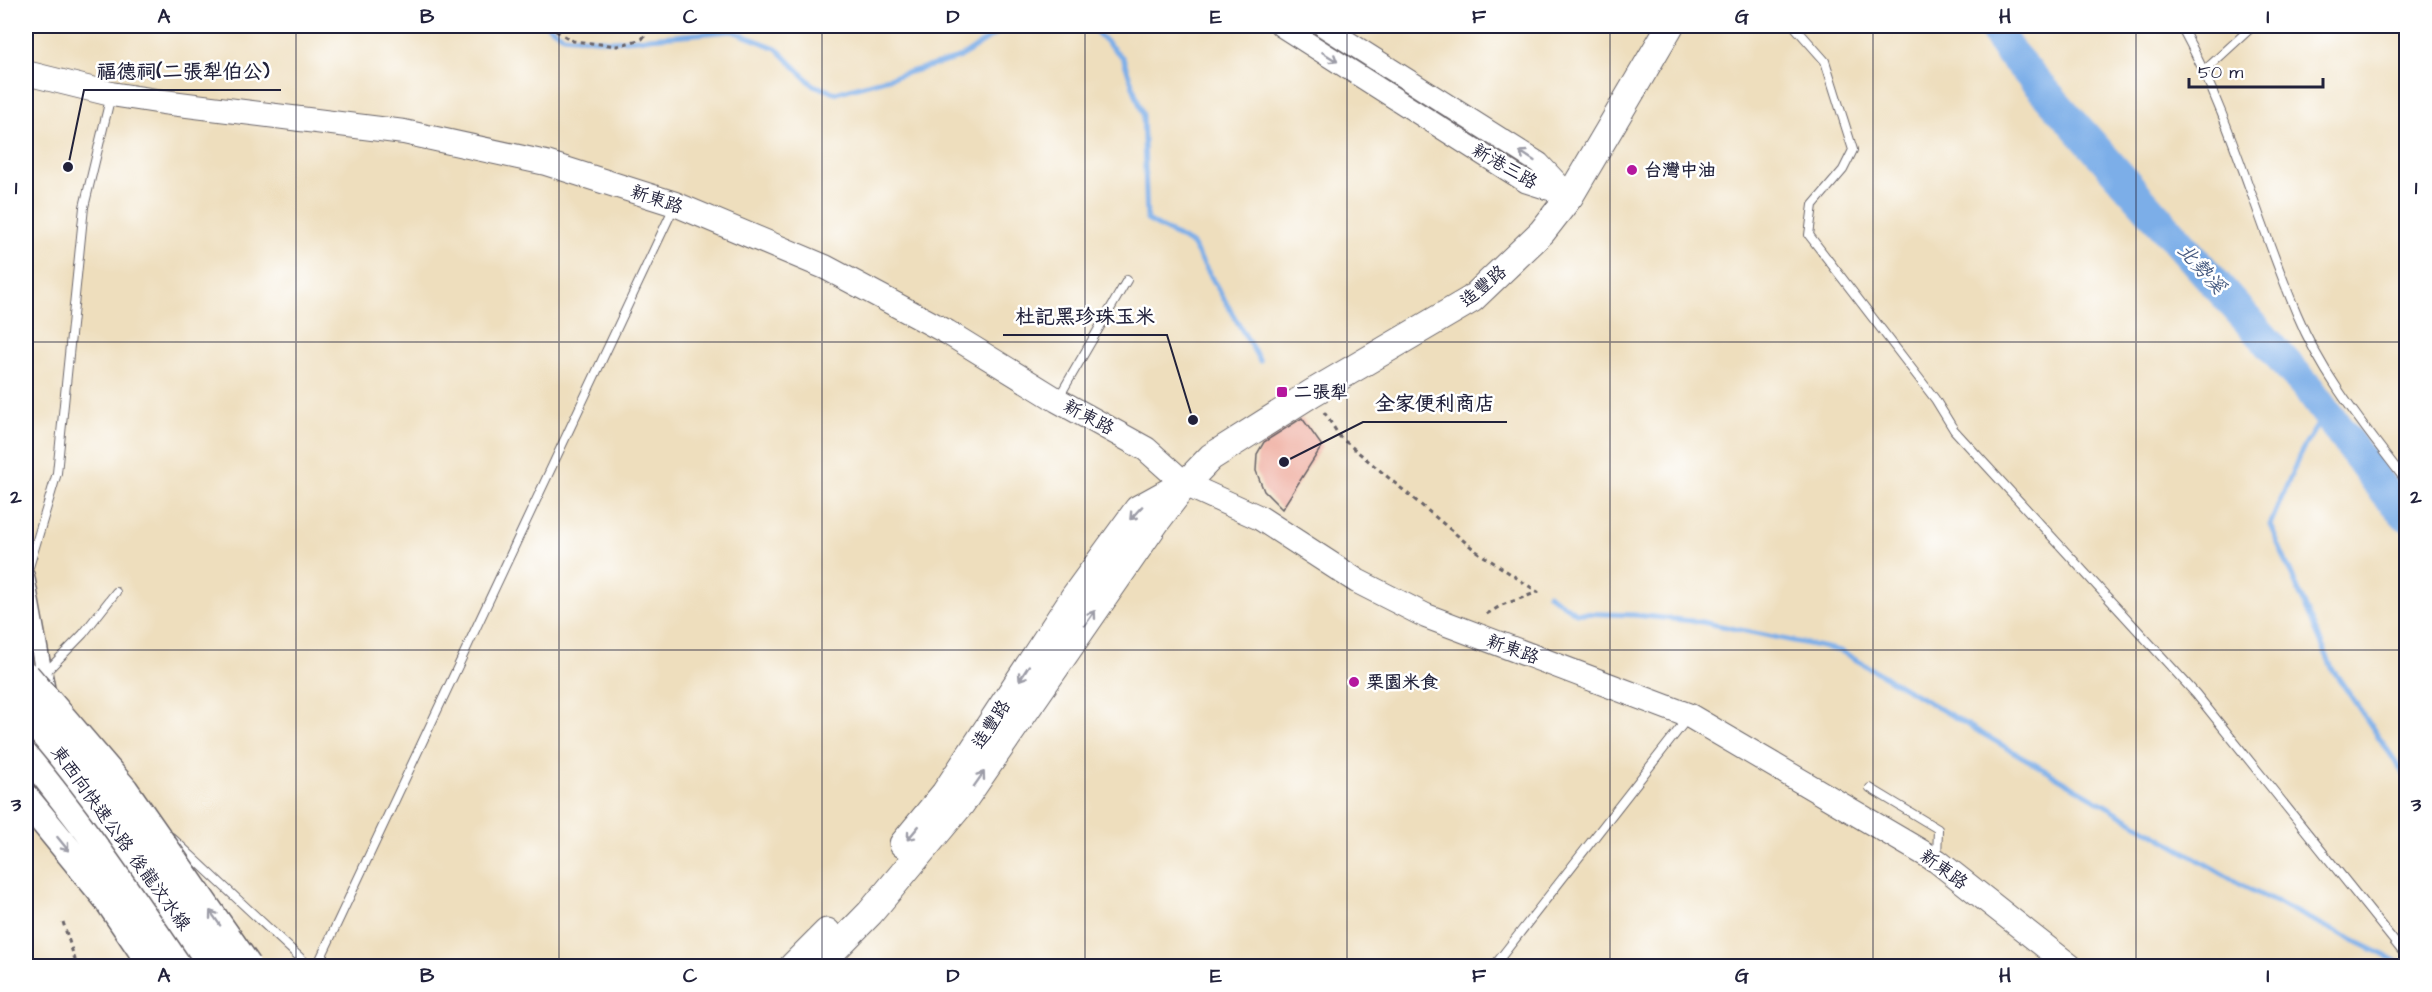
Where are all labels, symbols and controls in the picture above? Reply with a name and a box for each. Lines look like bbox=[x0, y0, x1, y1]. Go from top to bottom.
text: A bbox=[158, 3, 171, 31]
text: B bbox=[420, 3, 435, 31]
text: C bbox=[683, 3, 698, 31]
text: D bbox=[947, 3, 960, 31]
text: E bbox=[1210, 3, 1222, 31]
text: F bbox=[1472, 3, 1487, 31]
text: G bbox=[1735, 3, 1749, 31]
text: H bbox=[1999, 3, 2011, 31]
text: I bbox=[2266, 3, 2270, 31]
one-way arrow bbox=[1321, 51, 1338, 63]
scale bar bbox=[2189, 51, 2322, 89]
callout: 福德祠(二張犁伯公) bbox=[84, 52, 281, 90]
text: 福德祠(二張犁伯公) bbox=[97, 58, 270, 86]
text: 50 m bbox=[2198, 60, 2243, 85]
street label: 新港三路 bbox=[1467, 138, 1542, 195]
one-way arrow bbox=[1519, 149, 1536, 162]
place label: 台灣中油 bbox=[1644, 158, 1716, 183]
marker: 台灣中油 bbox=[1625, 163, 1639, 177]
text: 1 bbox=[15, 174, 18, 202]
text: 1 bbox=[2415, 174, 2418, 202]
street label: 新東路 bbox=[627, 179, 686, 220]
water label: 北勢溪 bbox=[2171, 237, 2232, 301]
street label: 造豐路 bbox=[1455, 259, 1512, 313]
callout: 杜記黑珍珠玉米 bbox=[1003, 297, 1167, 335]
text: 杜記黑珍珠玉米 bbox=[1015, 303, 1155, 331]
place label: 二張犁 bbox=[1294, 380, 1348, 405]
callout: 全家便利商店 bbox=[1363, 384, 1507, 422]
marker: 二張犁 bbox=[1275, 385, 1289, 399]
text: 全家便利商店 bbox=[1375, 390, 1495, 418]
street label: 新東路 bbox=[1059, 394, 1118, 441]
text: 2 bbox=[9, 483, 22, 511]
text: 2 bbox=[2409, 483, 2422, 511]
one-way arrow bbox=[1129, 506, 1143, 521]
one-way arrow bbox=[1084, 610, 1096, 627]
street label: 新東路 bbox=[1483, 628, 1542, 670]
one-way arrow bbox=[1018, 664, 1030, 681]
place label: 栗園米食 bbox=[1366, 670, 1438, 695]
marker: 栗園米食 bbox=[1347, 675, 1361, 689]
street label: 造豐路 bbox=[966, 695, 1017, 754]
street label: 東西向快速公路 後龍汶水線 bbox=[45, 741, 196, 936]
one-way arrow bbox=[973, 771, 985, 787]
text: 3 bbox=[10, 791, 22, 819]
text: 3 bbox=[2410, 791, 2422, 819]
one-way arrow bbox=[906, 825, 920, 840]
one-way arrow bbox=[56, 836, 69, 852]
street label: 新東路 bbox=[1915, 843, 1973, 895]
one-way arrow bbox=[209, 910, 221, 926]
text: A bbox=[158, 962, 171, 990]
text: B bbox=[420, 962, 435, 990]
text: C bbox=[683, 962, 698, 990]
text: D bbox=[947, 962, 960, 990]
text: E bbox=[1210, 962, 1222, 990]
text: F bbox=[1472, 962, 1487, 990]
text: G bbox=[1735, 962, 1749, 990]
text: H bbox=[1999, 962, 2011, 990]
text: I bbox=[2266, 962, 2270, 990]

